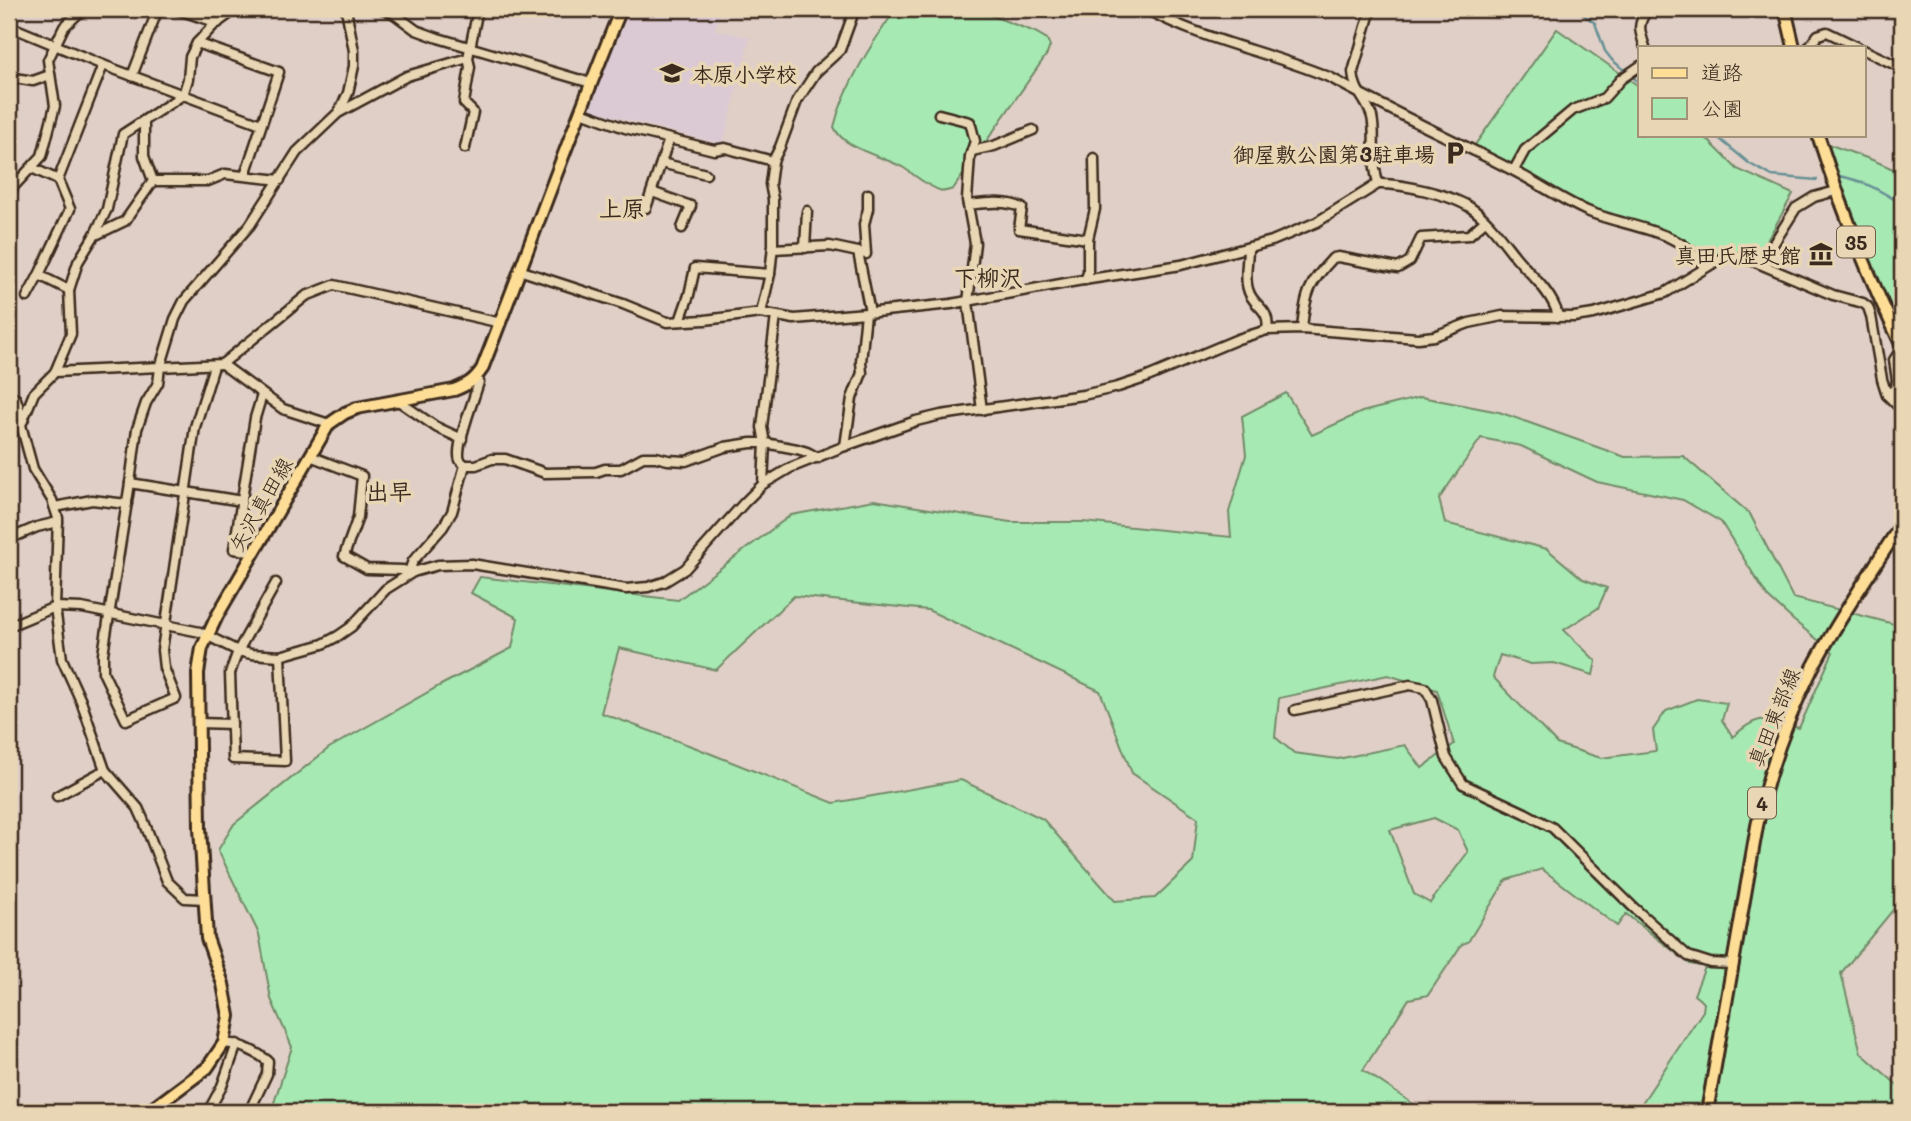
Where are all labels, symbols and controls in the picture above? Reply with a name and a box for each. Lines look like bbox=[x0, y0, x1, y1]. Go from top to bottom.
legend bbox=[1638, 46, 1866, 136]
text: 道路 bbox=[1701, 58, 1743, 85]
school or university icon: 本原小学校 bbox=[658, 59, 686, 87]
place label: 本原小学校 bbox=[692, 60, 797, 87]
text: 公園 bbox=[1701, 94, 1743, 121]
parking icon: 御屋敷公園第3駐車場 bbox=[1441, 139, 1469, 167]
place label: 御屋敷公園第3駐車場 bbox=[1233, 140, 1435, 167]
district label: 上原 bbox=[599, 193, 645, 223]
road number: 35 bbox=[1837, 226, 1875, 258]
museum icon: 真田氏歴史館 bbox=[1807, 240, 1835, 268]
place label: 真田氏歴史館 bbox=[1675, 241, 1801, 268]
district label: 下柳沢 bbox=[954, 262, 1023, 292]
street label: 矢沢真田線 bbox=[222, 452, 298, 556]
district label: 出早 bbox=[366, 476, 412, 506]
street label: 真田東部線 bbox=[1741, 663, 1805, 771]
road number: 4 bbox=[1748, 788, 1776, 818]

